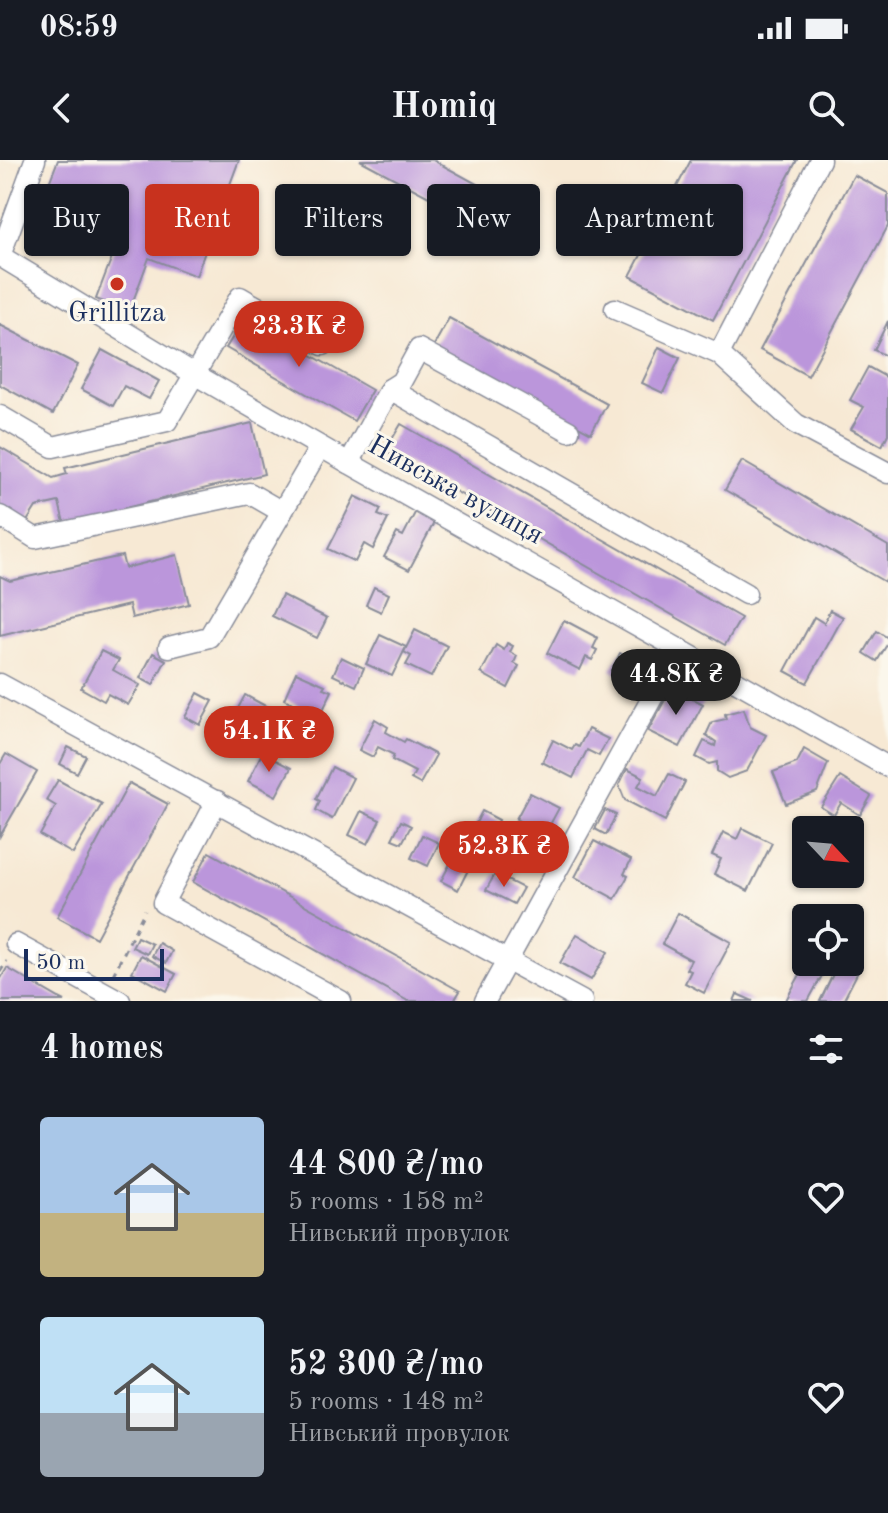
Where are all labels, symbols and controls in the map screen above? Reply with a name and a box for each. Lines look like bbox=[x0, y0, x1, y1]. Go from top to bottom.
text: 08:59 bbox=[40, 13, 118, 43]
icon: back bbox=[40, 86, 84, 130]
icon: search bbox=[804, 86, 848, 130]
text: Homiq bbox=[391, 90, 497, 126]
chip: Buy bbox=[24, 184, 129, 256]
chip: Rent bbox=[145, 184, 259, 256]
chip: Filters bbox=[275, 184, 411, 256]
chip: New bbox=[427, 184, 540, 256]
chip: Apartment bbox=[556, 184, 743, 256]
marker: Grillitza bbox=[108, 275, 126, 293]
place label: Grillitza bbox=[68, 300, 166, 328]
pin: 23.3K ₴ bbox=[225, 301, 373, 369]
text: 23.3K ₴ bbox=[252, 314, 346, 340]
street label: Нивська вулиця bbox=[363, 431, 547, 551]
pin: 44.8K ₴ bbox=[602, 649, 750, 717]
text: 44.8K ₴ bbox=[629, 662, 723, 688]
pin: 54.1K ₴ bbox=[195, 706, 343, 774]
text: 54.1K ₴ bbox=[222, 719, 316, 745]
north arrow bbox=[792, 816, 864, 888]
map controls bbox=[792, 816, 864, 976]
pin: 52.3K ₴ bbox=[430, 821, 578, 889]
text: 52.3K ₴ bbox=[457, 834, 551, 860]
button: locate bbox=[792, 904, 864, 976]
scale bar bbox=[24, 945, 164, 981]
text: 50 m bbox=[36, 952, 85, 974]
icon: filters bbox=[804, 1027, 848, 1071]
text: 4 homes bbox=[40, 1032, 163, 1066]
text: 44 800 ₴/mo bbox=[288, 1148, 484, 1182]
icon: home bbox=[104, 1149, 200, 1245]
icon: heart bbox=[804, 1175, 848, 1219]
text: 5 rooms · 158 m² bbox=[288, 1189, 484, 1215]
text: Нивський провулок bbox=[288, 1221, 510, 1247]
text: 52 300 ₴/mo bbox=[288, 1348, 484, 1382]
icon: home bbox=[104, 1349, 200, 1445]
icon: heart bbox=[804, 1375, 848, 1419]
text: 5 rooms · 148 m² bbox=[288, 1389, 484, 1415]
text: Нивський провулок bbox=[288, 1421, 510, 1447]

